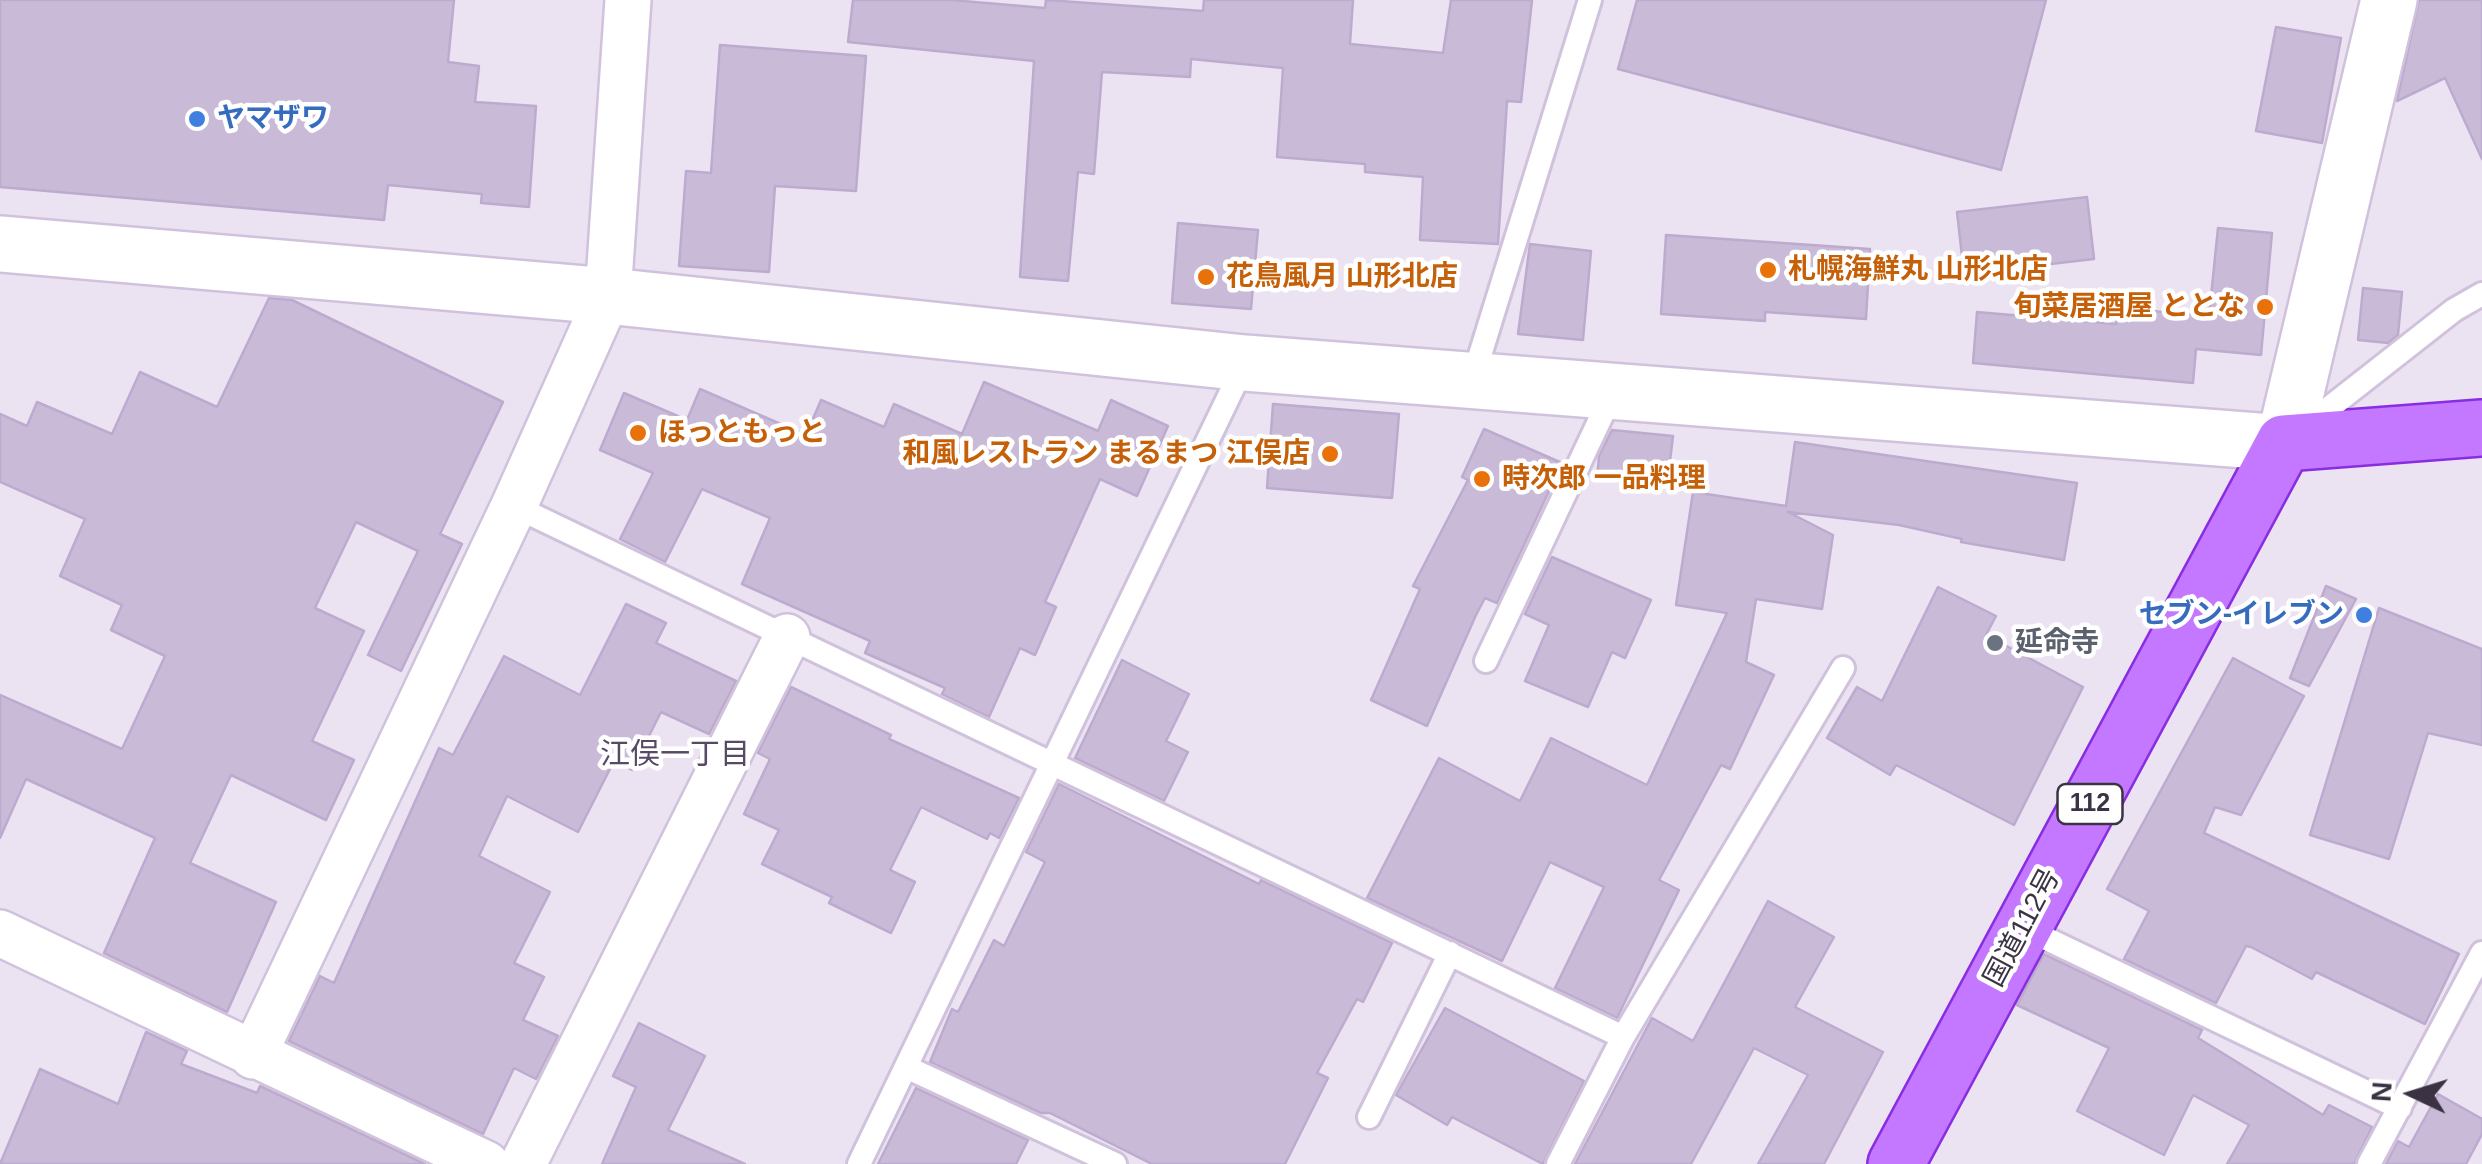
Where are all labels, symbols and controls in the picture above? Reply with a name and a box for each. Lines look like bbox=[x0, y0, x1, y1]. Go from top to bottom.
place label: ヤマザワ bbox=[217, 102, 329, 136]
marker: ヤマザワ bbox=[186, 108, 208, 130]
place label: 札幌海鮮丸 山形北店 bbox=[1788, 253, 2048, 287]
marker: 札幌海鮮丸 山形北店 bbox=[1757, 259, 1779, 281]
place label: 花鳥風月 山形北店 bbox=[1226, 260, 1458, 294]
marker: 花鳥風月 山形北店 bbox=[1195, 266, 1217, 288]
place label: 旬菜居酒屋 ととな bbox=[2013, 290, 2245, 324]
marker: 旬菜居酒屋 ととな bbox=[2254, 296, 2276, 318]
place label: ほっともっと bbox=[658, 416, 826, 450]
marker: ほっともっと bbox=[627, 422, 649, 444]
place label: 和風レストラン まるまつ 江俣店 bbox=[902, 437, 1310, 471]
marker: 和風レストラン まるまつ 江俣店 bbox=[1319, 443, 1341, 465]
place label: 時次郎 一品料理 bbox=[1502, 462, 1706, 496]
marker: 時次郎 一品料理 bbox=[1471, 468, 1493, 490]
place label: セブン-イレブン bbox=[2139, 598, 2344, 632]
marker: セブン-イレブン bbox=[2353, 604, 2375, 626]
place label: 延命寺 bbox=[2015, 626, 2099, 660]
marker: 延命寺 bbox=[1984, 632, 2006, 654]
district label: 江俣一丁目 bbox=[600, 738, 750, 774]
road number: 112 bbox=[2058, 784, 2122, 824]
street label: 国道112号 bbox=[1978, 863, 2068, 993]
north arrow bbox=[2362, 1044, 2462, 1144]
text: N bbox=[2365, 1081, 2398, 1103]

